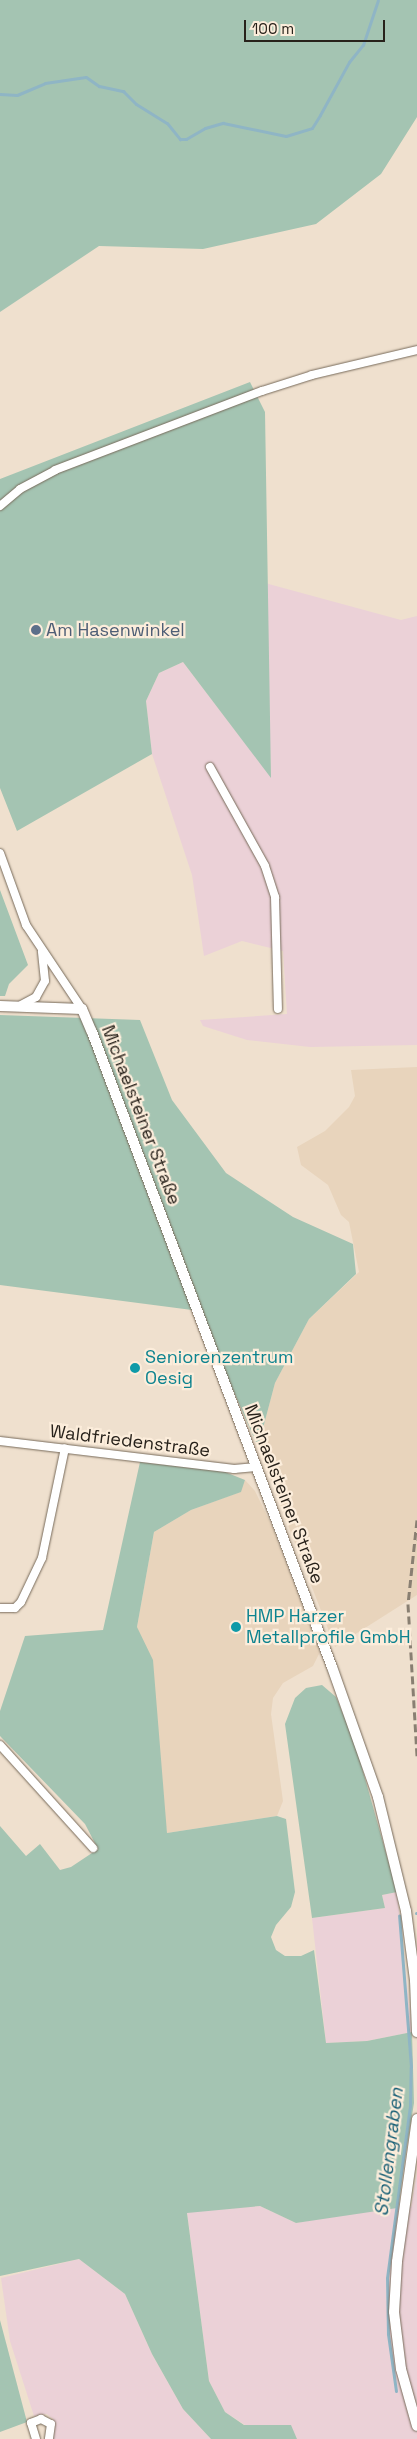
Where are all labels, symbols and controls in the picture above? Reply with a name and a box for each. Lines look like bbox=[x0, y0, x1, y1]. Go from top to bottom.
scale bar bbox=[247, 10, 388, 42]
text: 100 m bbox=[252, 19, 294, 38]
place label: Am Hasenwinkel bbox=[46, 619, 185, 641]
marker: Am Hasenwinkel bbox=[30, 624, 42, 636]
street label: Michaelsteiner Straße bbox=[97, 1022, 185, 1208]
place label: Seniorenzentrum Oesig bbox=[145, 1347, 293, 1390]
marker: Seniorenzentrum Oesig bbox=[129, 1362, 141, 1374]
street label: Michaelsteiner Straße bbox=[240, 1401, 328, 1587]
street label: Waldfriedenstraße bbox=[49, 1420, 211, 1462]
place label: HMP Harzer Metallprofile GmbH bbox=[246, 1606, 410, 1648]
marker: HMP Harzer Metallprofile GmbH bbox=[230, 1621, 242, 1633]
water label: Stollengraben bbox=[370, 2087, 408, 2217]

